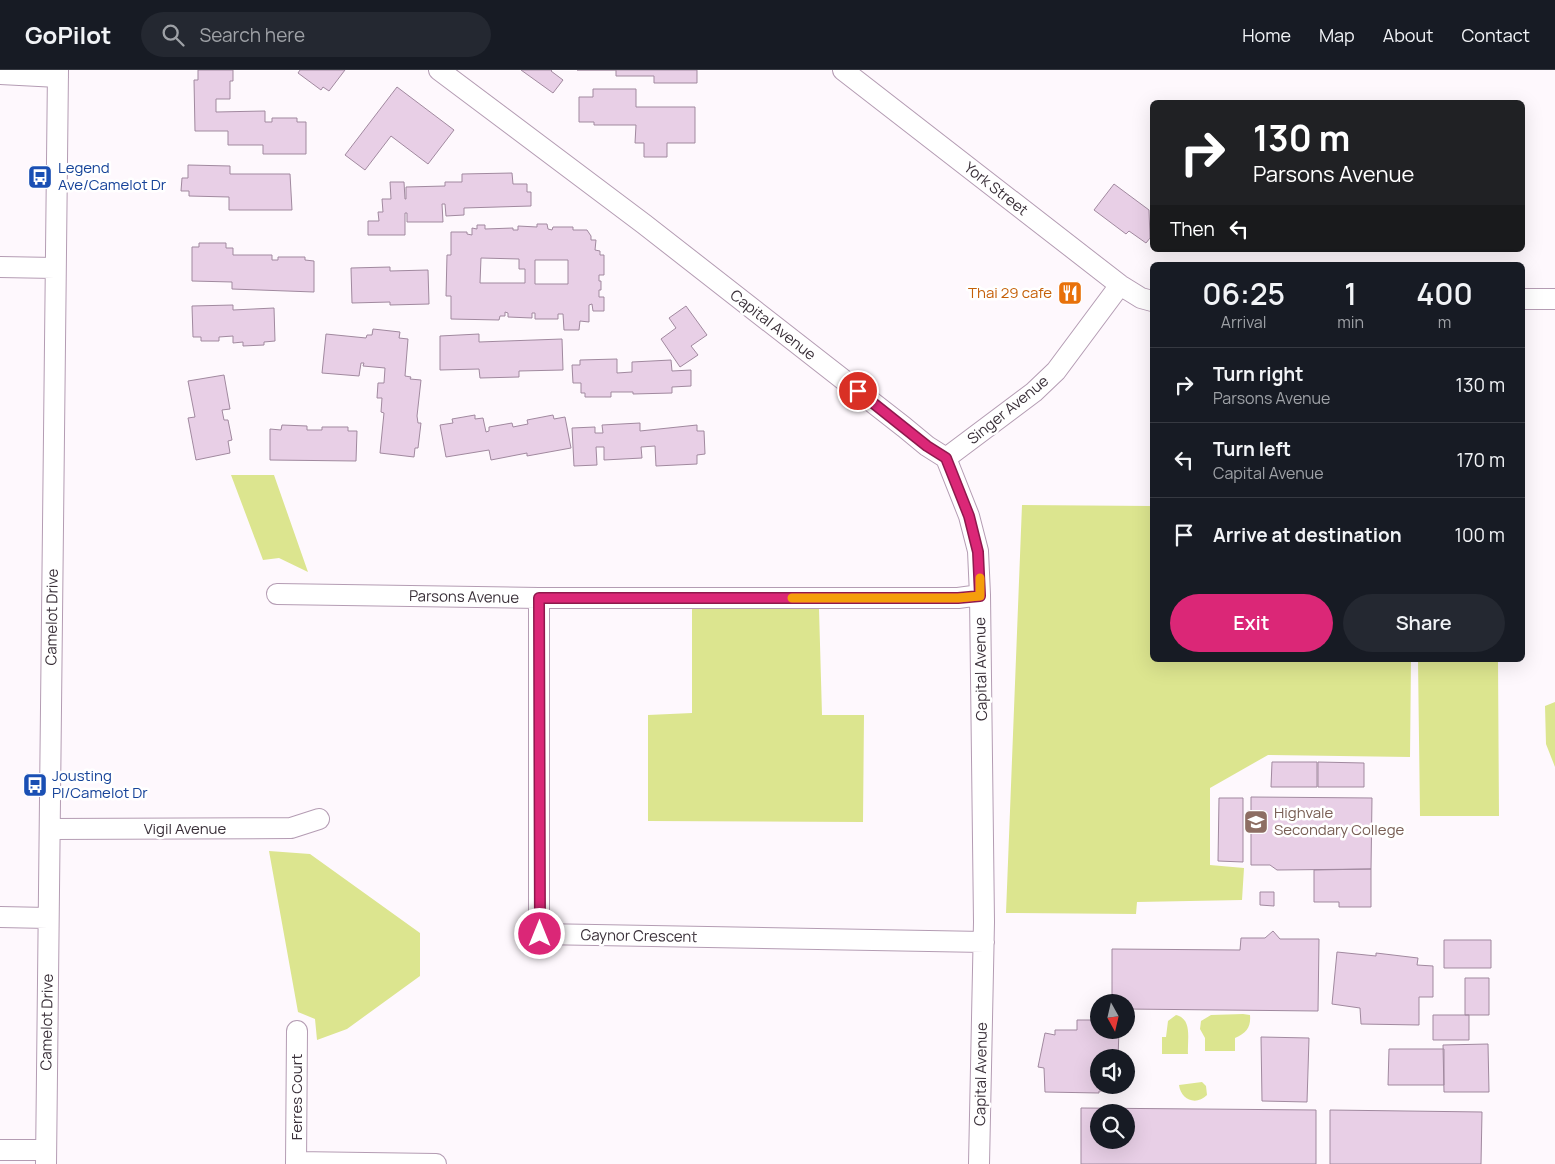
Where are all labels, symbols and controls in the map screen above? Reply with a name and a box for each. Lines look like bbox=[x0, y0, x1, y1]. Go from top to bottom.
search box bbox=[141, 12, 491, 57]
text: GoPilot bbox=[25, 18, 111, 51]
icon: search bbox=[159, 21, 187, 49]
text: Search here bbox=[199, 22, 305, 48]
text: Home bbox=[1242, 23, 1291, 47]
text: Map bbox=[1319, 23, 1355, 47]
text: About bbox=[1383, 23, 1433, 47]
text: Contact bbox=[1461, 23, 1530, 47]
text: 130 m bbox=[1253, 114, 1350, 162]
icon: right bbox=[1170, 120, 1235, 185]
place label: Legend Ave/Camelot Dr bbox=[58, 157, 167, 195]
street label: York Street bbox=[960, 157, 1033, 220]
text: Parsons Avenue bbox=[1253, 159, 1414, 189]
bus stop icon: Legend Ave/Camelot Dr bbox=[27, 164, 53, 190]
icon: left bbox=[1225, 215, 1253, 243]
text: Then bbox=[1170, 216, 1215, 242]
text: 06:25 bbox=[1202, 273, 1285, 314]
text: 1 bbox=[1344, 273, 1357, 314]
text: 400 bbox=[1416, 273, 1473, 314]
restaurant icon: Thai 29 cafe bbox=[1057, 280, 1083, 306]
place label: Thai 29 cafe bbox=[968, 282, 1052, 303]
street label: Capital Avenue bbox=[726, 284, 821, 365]
text: Arrival bbox=[1221, 311, 1266, 333]
text: min bbox=[1337, 311, 1364, 333]
text: m bbox=[1438, 311, 1451, 333]
text: Turn right bbox=[1213, 361, 1303, 387]
pin bbox=[837, 370, 879, 412]
street label: Singer Avenue bbox=[963, 370, 1053, 449]
icon: right bbox=[1170, 371, 1198, 399]
text: 130 m bbox=[1456, 372, 1505, 398]
icon: arrive bbox=[844, 377, 872, 405]
text: Parsons Avenue bbox=[1213, 387, 1330, 409]
text: Turn left bbox=[1213, 436, 1291, 462]
icon: left bbox=[1170, 446, 1198, 474]
text: 170 m bbox=[1457, 447, 1505, 473]
text: Capital Avenue bbox=[1213, 462, 1324, 484]
icon: arrive bbox=[1170, 521, 1198, 549]
text: Arrive at destination bbox=[1213, 522, 1402, 548]
text: 100 m bbox=[1454, 522, 1505, 548]
street label: Camelot Drive bbox=[40, 568, 63, 666]
street label: Parsons Avenue bbox=[409, 585, 519, 608]
button: Exit bbox=[1170, 594, 1333, 652]
button: Share bbox=[1343, 594, 1505, 652]
street label: Capital Avenue bbox=[969, 617, 992, 721]
place label: Jousting Pl/Camelot Dr bbox=[52, 765, 148, 803]
bus stop icon: Jousting Pl/Camelot Dr bbox=[22, 772, 48, 798]
place label: Highvale Secondary College bbox=[1274, 802, 1405, 840]
school or university icon: Highvale Secondary College bbox=[1243, 809, 1269, 835]
street label: Vigil Avenue bbox=[144, 818, 226, 839]
position arrow bbox=[513, 907, 565, 959]
street label: Gaynor Crescent bbox=[580, 924, 698, 947]
street label: Camelot Drive bbox=[35, 973, 58, 1071]
north arrow bbox=[1090, 994, 1135, 1039]
map controls bbox=[1090, 994, 1135, 1149]
street label: Capital Avenue bbox=[969, 1022, 992, 1126]
button: sound bbox=[1090, 1049, 1135, 1094]
street label: Ferres Court bbox=[286, 1054, 307, 1140]
button: search bbox=[1090, 1104, 1135, 1149]

